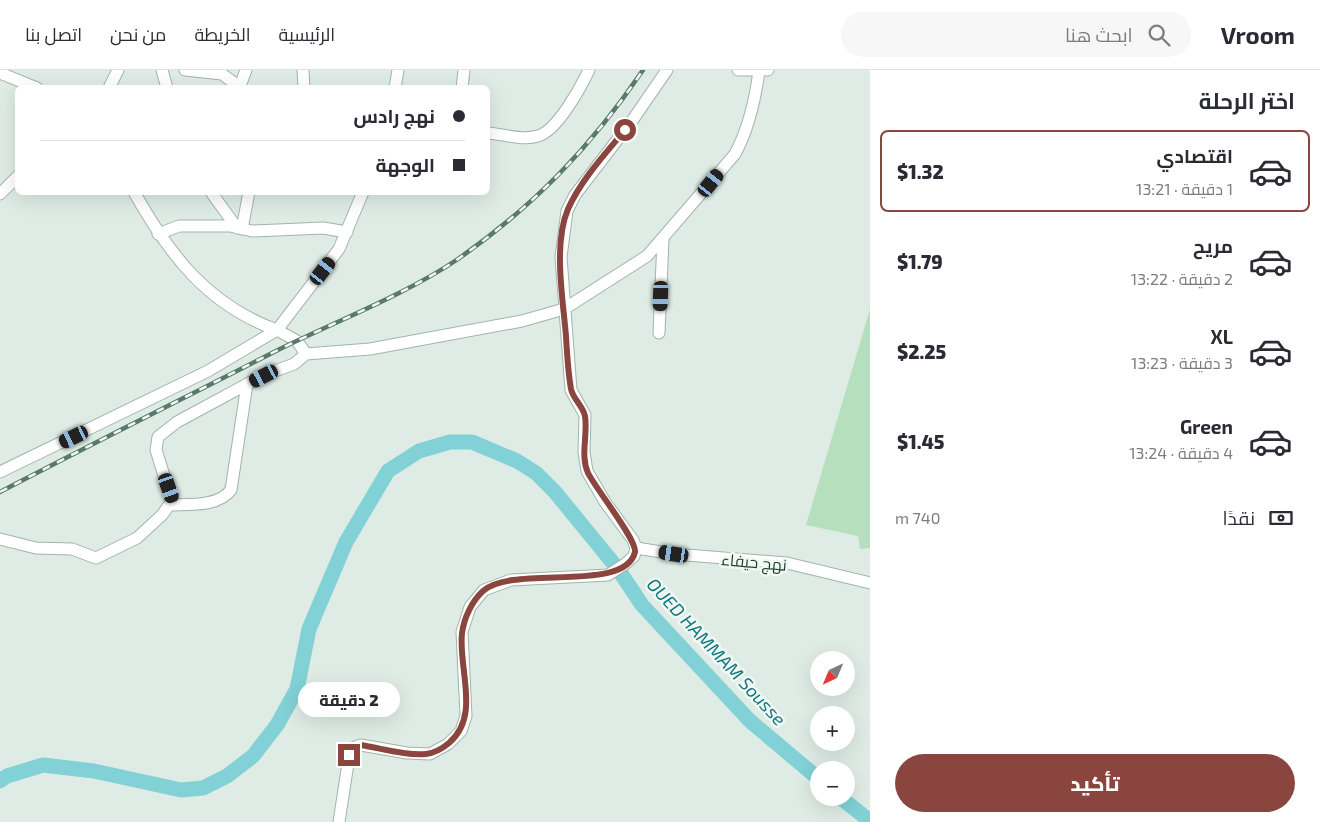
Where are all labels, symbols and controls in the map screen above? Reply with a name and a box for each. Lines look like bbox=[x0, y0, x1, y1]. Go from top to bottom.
search box bbox=[841, 12, 1191, 57]
text: Vroom bbox=[1221, 20, 1295, 49]
icon: search bbox=[1145, 21, 1173, 49]
text: اتصل بنا bbox=[25, 23, 82, 45]
text: من نحن bbox=[110, 23, 166, 45]
text: الخريطة bbox=[194, 23, 251, 45]
text: الرئيسية bbox=[279, 23, 335, 45]
text: ابحث هنا bbox=[1065, 23, 1133, 46]
text: اختر الرحلة bbox=[1199, 87, 1295, 113]
text: نهج رادس bbox=[354, 104, 435, 127]
route start bbox=[614, 119, 636, 141]
text: اقتصادي bbox=[1157, 144, 1233, 167]
icon: car bbox=[1248, 149, 1293, 194]
text: الوجهة bbox=[375, 153, 435, 176]
text: $1.32 bbox=[897, 160, 944, 183]
car bbox=[695, 167, 726, 199]
text: 1 دقيقة · 13:21 bbox=[1136, 179, 1233, 198]
text: مريح bbox=[1193, 234, 1233, 257]
icon: car bbox=[1248, 239, 1293, 284]
text: $1.79 bbox=[897, 250, 943, 273]
car bbox=[307, 255, 338, 287]
text: 2 دقيقة · 13:22 bbox=[1131, 269, 1233, 288]
car bbox=[652, 281, 669, 311]
text: XL bbox=[1211, 325, 1233, 348]
icon: car bbox=[1248, 329, 1293, 374]
text: $2.25 bbox=[897, 340, 946, 363]
text: 3 دقيقة · 13:23 bbox=[1131, 353, 1233, 372]
car bbox=[247, 363, 280, 389]
text: Green bbox=[1180, 415, 1233, 438]
icon: car bbox=[1248, 419, 1293, 464]
car bbox=[57, 424, 90, 450]
text: $1.45 bbox=[897, 430, 944, 453]
text: 4 دقيقة · 13:24 bbox=[1129, 443, 1233, 462]
car bbox=[157, 471, 180, 505]
icon: cash bbox=[1267, 504, 1295, 532]
text: نقدًا bbox=[1223, 506, 1255, 529]
text: 740 m bbox=[895, 508, 940, 527]
car bbox=[658, 544, 689, 564]
street label: نهج حيفاء bbox=[720, 549, 788, 577]
water label: OUED HAMMAM Sousse bbox=[643, 573, 791, 730]
north arrow bbox=[810, 651, 855, 696]
map controls bbox=[810, 651, 855, 806]
callout: 2 دقيقة bbox=[298, 682, 400, 718]
text: 2 دقيقة bbox=[319, 690, 379, 709]
button: + bbox=[810, 706, 855, 751]
route end bbox=[338, 744, 360, 766]
button: تأكيد bbox=[895, 754, 1295, 812]
button: − bbox=[810, 761, 855, 806]

